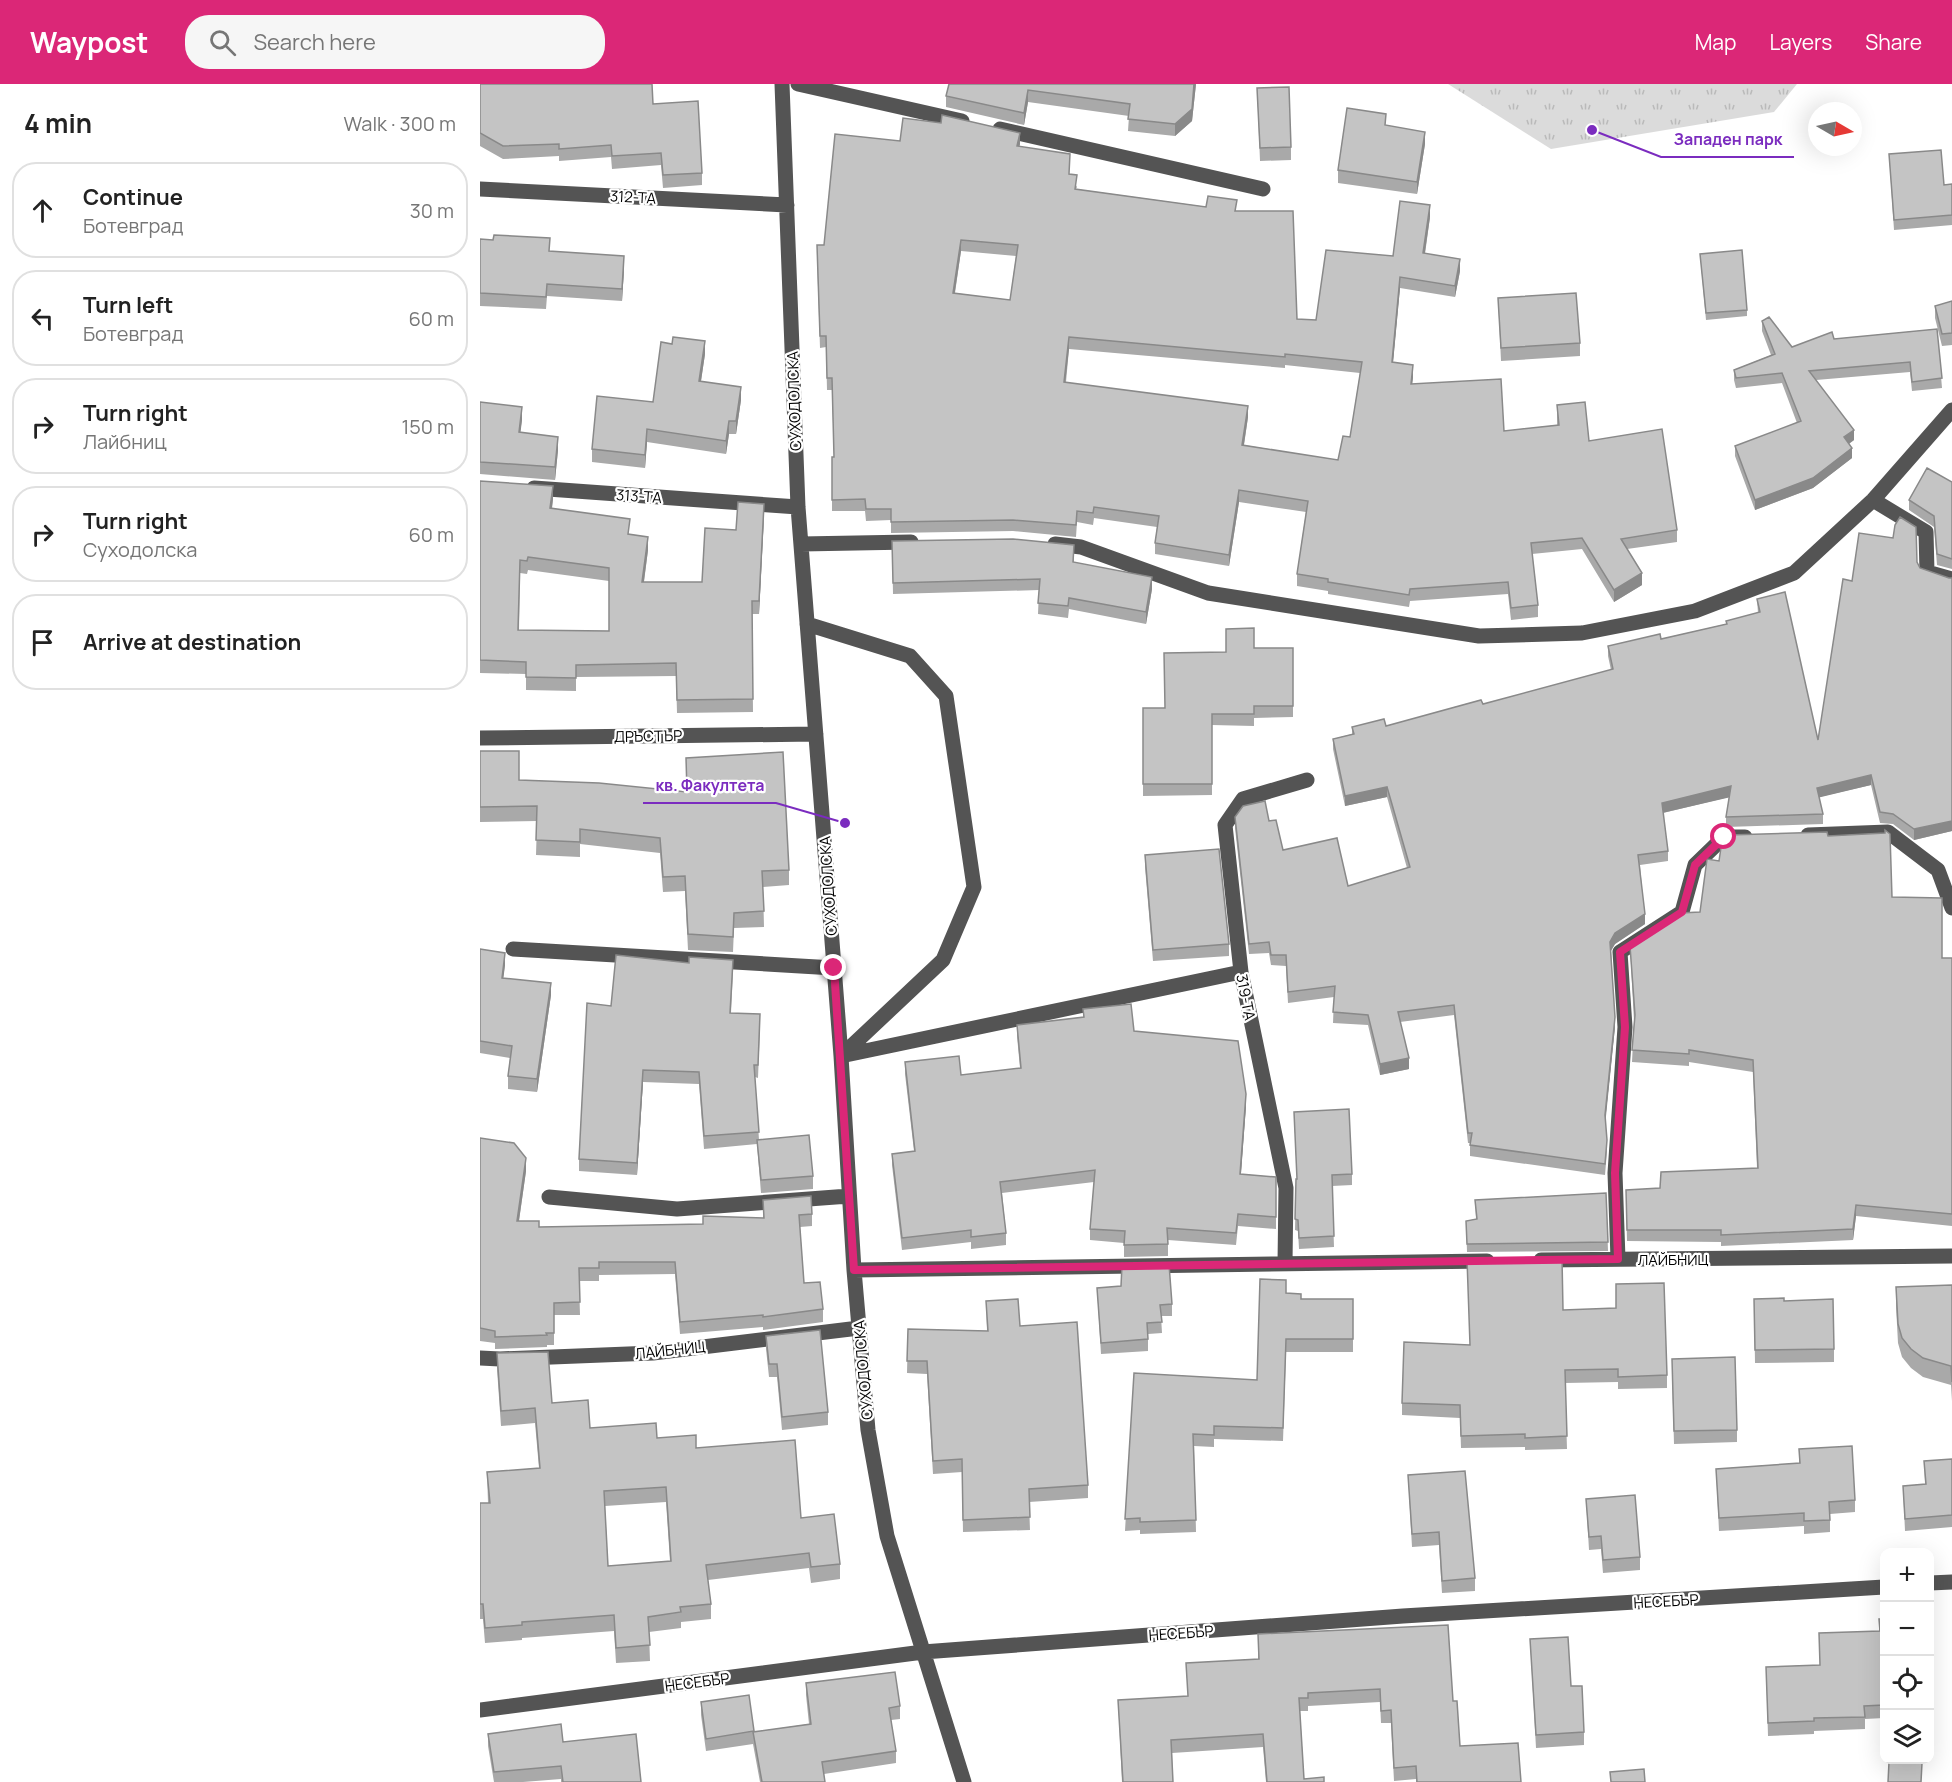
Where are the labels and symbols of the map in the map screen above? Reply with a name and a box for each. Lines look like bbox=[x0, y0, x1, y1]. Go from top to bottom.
north arrow bbox=[1808, 102, 1862, 156]
callout: Западен парк bbox=[1661, 123, 1794, 157]
text: Западен парк bbox=[1674, 128, 1783, 150]
street label: 312-ТА bbox=[610, 185, 657, 209]
street label: СУХОДОЛСКА bbox=[782, 350, 806, 451]
street label: 313-ТА bbox=[615, 484, 663, 508]
street label: ДРЪСТЪР bbox=[614, 725, 682, 747]
callout: кв. Факултета bbox=[643, 769, 776, 803]
text: кв. Факултета bbox=[656, 774, 764, 796]
route start bbox=[1710, 823, 1736, 849]
street label: СУХОДОЛСКА bbox=[814, 835, 842, 936]
route end bbox=[820, 954, 846, 980]
street label: 319-ТА bbox=[1231, 972, 1261, 1022]
street label: ЛАЙБНИЦ bbox=[1638, 1249, 1709, 1270]
street label: СУХОДОЛСКА bbox=[848, 1319, 878, 1421]
street label: ЛАЙБНИЦ bbox=[634, 1336, 706, 1364]
street label: НЕСЕБЪР bbox=[1633, 1589, 1699, 1613]
street label: НЕСЕБЪР bbox=[1148, 1620, 1214, 1646]
street label: НЕСЕБЪР bbox=[663, 1668, 731, 1696]

